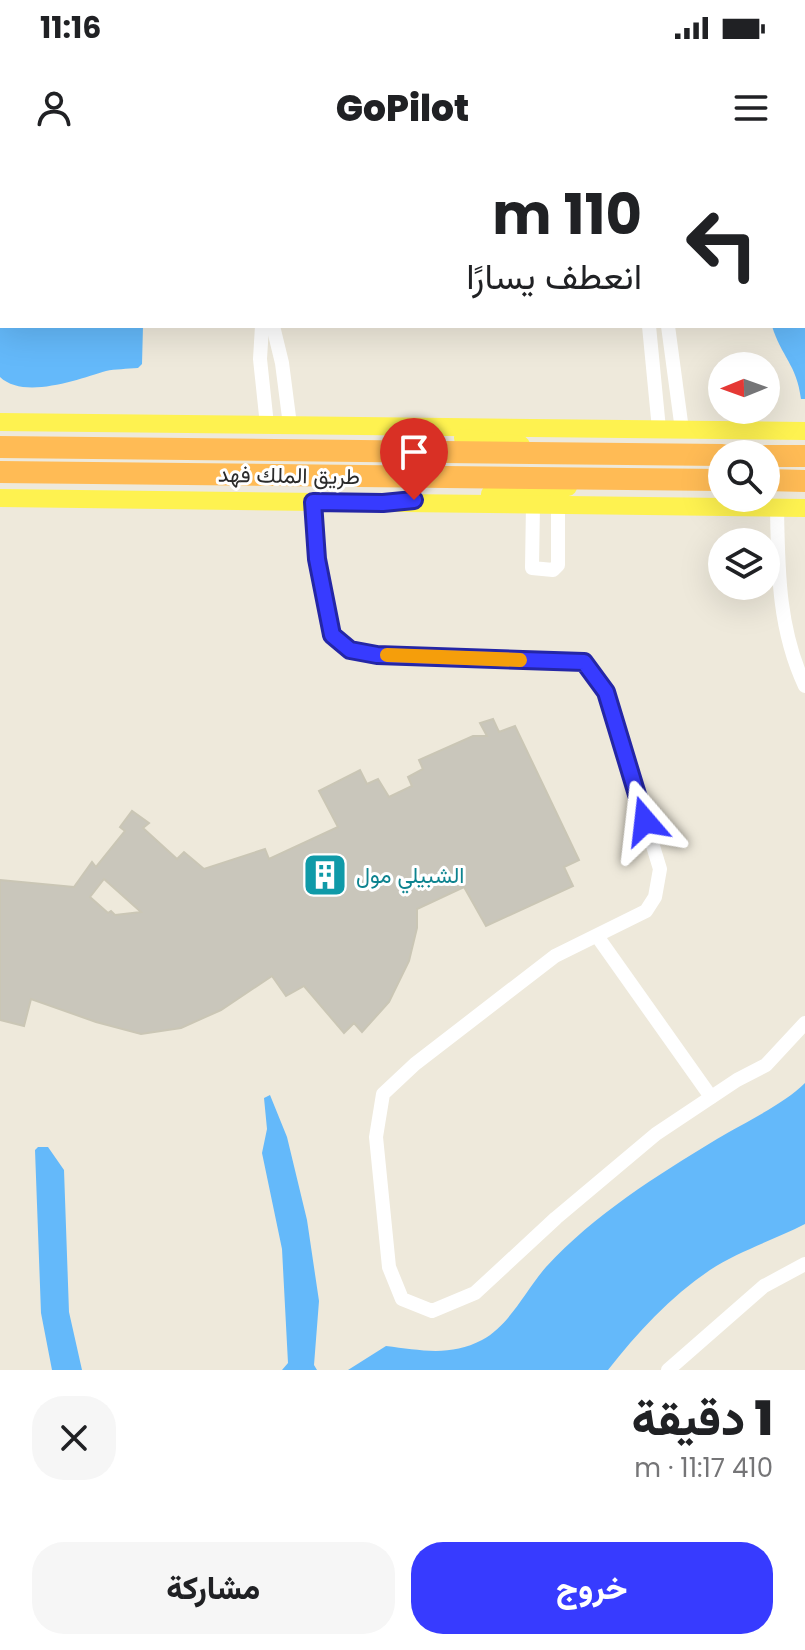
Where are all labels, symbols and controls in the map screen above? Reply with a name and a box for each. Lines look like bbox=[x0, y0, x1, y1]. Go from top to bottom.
text: 11:16 bbox=[40, 6, 101, 49]
text: GoPilot bbox=[336, 83, 469, 134]
icon: person bbox=[32, 86, 76, 130]
icon: menu bbox=[729, 86, 773, 130]
text: 110 m bbox=[492, 175, 642, 254]
icon: left bbox=[670, 192, 774, 296]
text: انعطف يسارًا bbox=[466, 251, 642, 302]
north arrow bbox=[708, 352, 780, 424]
map controls bbox=[708, 352, 780, 600]
pin bbox=[380, 418, 448, 500]
icon: arrive bbox=[392, 430, 436, 474]
button: search bbox=[708, 440, 780, 512]
street label: طريق الملك فهد bbox=[218, 459, 360, 492]
button: layers bbox=[708, 528, 780, 600]
position arrow bbox=[603, 779, 687, 863]
building icon: الشبيلي مول bbox=[301, 851, 349, 899]
place label: الشبيلي مول bbox=[356, 860, 464, 894]
text: 1 دقيقة bbox=[632, 1385, 773, 1452]
button: close bbox=[32, 1396, 116, 1480]
text: 410 m · 11:17 bbox=[634, 1450, 773, 1486]
button: مشاركة bbox=[32, 1542, 395, 1634]
button: خروج bbox=[411, 1542, 773, 1634]

